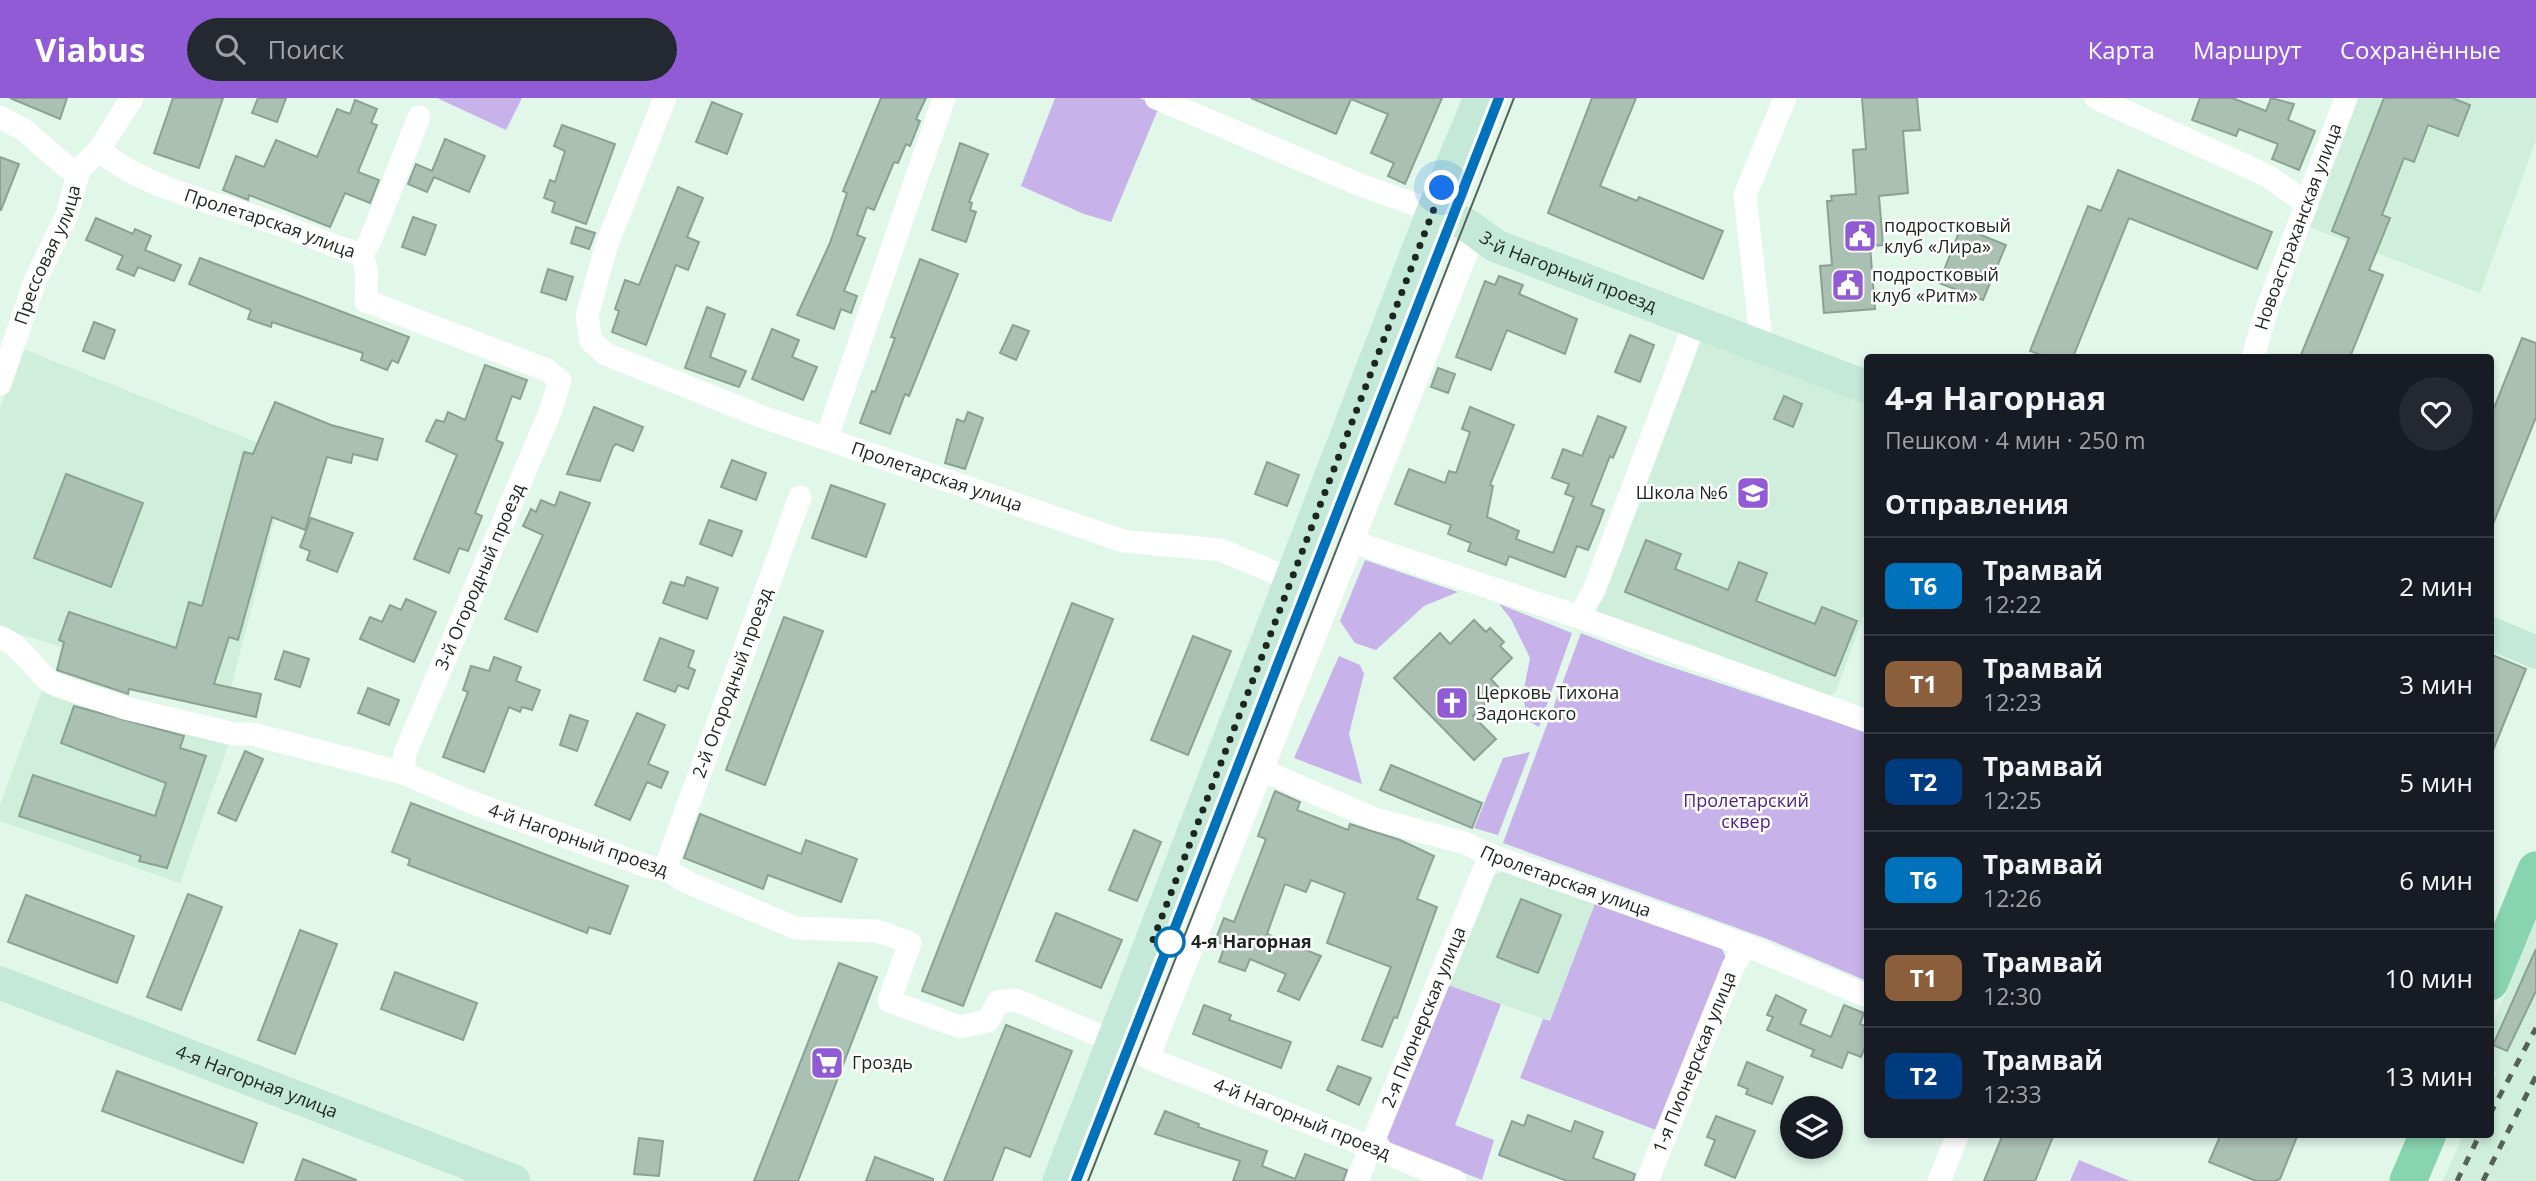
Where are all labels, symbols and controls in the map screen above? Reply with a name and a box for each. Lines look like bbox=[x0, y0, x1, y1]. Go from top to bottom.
search box bbox=[187, 18, 677, 81]
text: Viabus bbox=[35, 27, 145, 72]
icon: search bbox=[211, 30, 249, 68]
text: Поиск bbox=[267, 31, 344, 67]
text: Карта bbox=[2088, 33, 2155, 66]
text: Маршрут bbox=[2193, 33, 2302, 66]
text: Сохранённые bbox=[2340, 33, 2501, 66]
street label: Новоастраханская улица bbox=[2248, 120, 2347, 333]
your location bbox=[1424, 170, 1459, 205]
street label: Прессовая улица bbox=[8, 182, 86, 328]
street label: Пролетарская улица bbox=[181, 182, 358, 263]
place label: подростковый клуб «Лира» bbox=[1884, 213, 2011, 258]
public building icon: подростковый клуб «Лира» bbox=[1841, 217, 1879, 255]
street label: 3-й Нагорный проезд bbox=[1475, 225, 1660, 317]
place label: подростковый клуб «Ритм» bbox=[1872, 262, 1999, 307]
public building icon: подростковый клуб «Ритм» bbox=[1829, 266, 1867, 304]
text: 4-я Нагорная bbox=[1885, 375, 2106, 420]
button: heart bbox=[2399, 377, 2473, 451]
text: Пешком · 4 мин · 250 m bbox=[1885, 424, 2146, 456]
street label: Пролетарская улица bbox=[848, 435, 1026, 517]
school or university icon: Школа №6 bbox=[1734, 474, 1772, 512]
street label: 3-й Огородный проезд bbox=[429, 480, 529, 674]
place label: Школа №6 bbox=[1636, 480, 1728, 504]
text: Отправления bbox=[1885, 486, 2069, 522]
text: Трамвай bbox=[1983, 552, 2103, 588]
text: 2 мин bbox=[2399, 568, 2473, 604]
text: T6 bbox=[1910, 569, 1937, 602]
street label: 2-й Огородный проезд bbox=[686, 584, 777, 781]
text: 12:22 bbox=[1983, 588, 2042, 620]
text: Трамвай bbox=[1983, 650, 2103, 686]
text: 3 мин bbox=[2399, 666, 2473, 702]
text: T1 bbox=[1910, 667, 1937, 700]
place label: Церковь Тихона Задонского bbox=[1476, 680, 1619, 725]
church icon: Церковь Тихона Задонского bbox=[1433, 684, 1471, 722]
text: 12:23 bbox=[1983, 686, 2042, 718]
text: Трамвай bbox=[1983, 748, 2103, 784]
text: 5 мин bbox=[2399, 764, 2473, 800]
text: T2 bbox=[1910, 765, 1937, 798]
text: 12:25 bbox=[1983, 784, 2042, 816]
park label: Пролетарский сквер bbox=[1683, 788, 1809, 833]
street label: 4-й Нагорный проезд bbox=[485, 797, 671, 881]
street label: Пролетарская улица bbox=[1477, 839, 1655, 922]
text: Трамвай bbox=[1983, 846, 2103, 882]
text: 6 мин bbox=[2399, 862, 2473, 898]
text: T6 bbox=[1910, 863, 1937, 896]
text: 12:26 bbox=[1983, 882, 2042, 914]
street label: 2-я Пионерская улица bbox=[1375, 923, 1471, 1111]
marker: 4-я Нагорная bbox=[1155, 927, 1185, 957]
place label: 4-я Нагорная bbox=[1191, 929, 1312, 953]
text: Трамвай bbox=[1983, 944, 2103, 980]
text: 10 мин bbox=[2384, 960, 2473, 996]
text: T1 bbox=[1910, 961, 1937, 994]
street label: 1-я Пионерская улица bbox=[1647, 968, 1741, 1156]
text: 12:30 bbox=[1983, 980, 2042, 1012]
street label: 4-я Нагорная улица bbox=[173, 1039, 341, 1123]
text: Трамвай bbox=[1983, 1042, 2103, 1078]
supermarket icon: Гроздь bbox=[808, 1044, 846, 1082]
place label: Гроздь bbox=[852, 1050, 913, 1074]
text: 13 мин bbox=[2384, 1058, 2473, 1094]
text: T2 bbox=[1910, 1059, 1937, 1092]
street label: 4-й Нагорный проезд bbox=[1210, 1072, 1394, 1165]
text: 12:33 bbox=[1983, 1078, 2042, 1110]
map controls bbox=[1780, 1096, 1843, 1159]
button: layers bbox=[1780, 1096, 1843, 1159]

